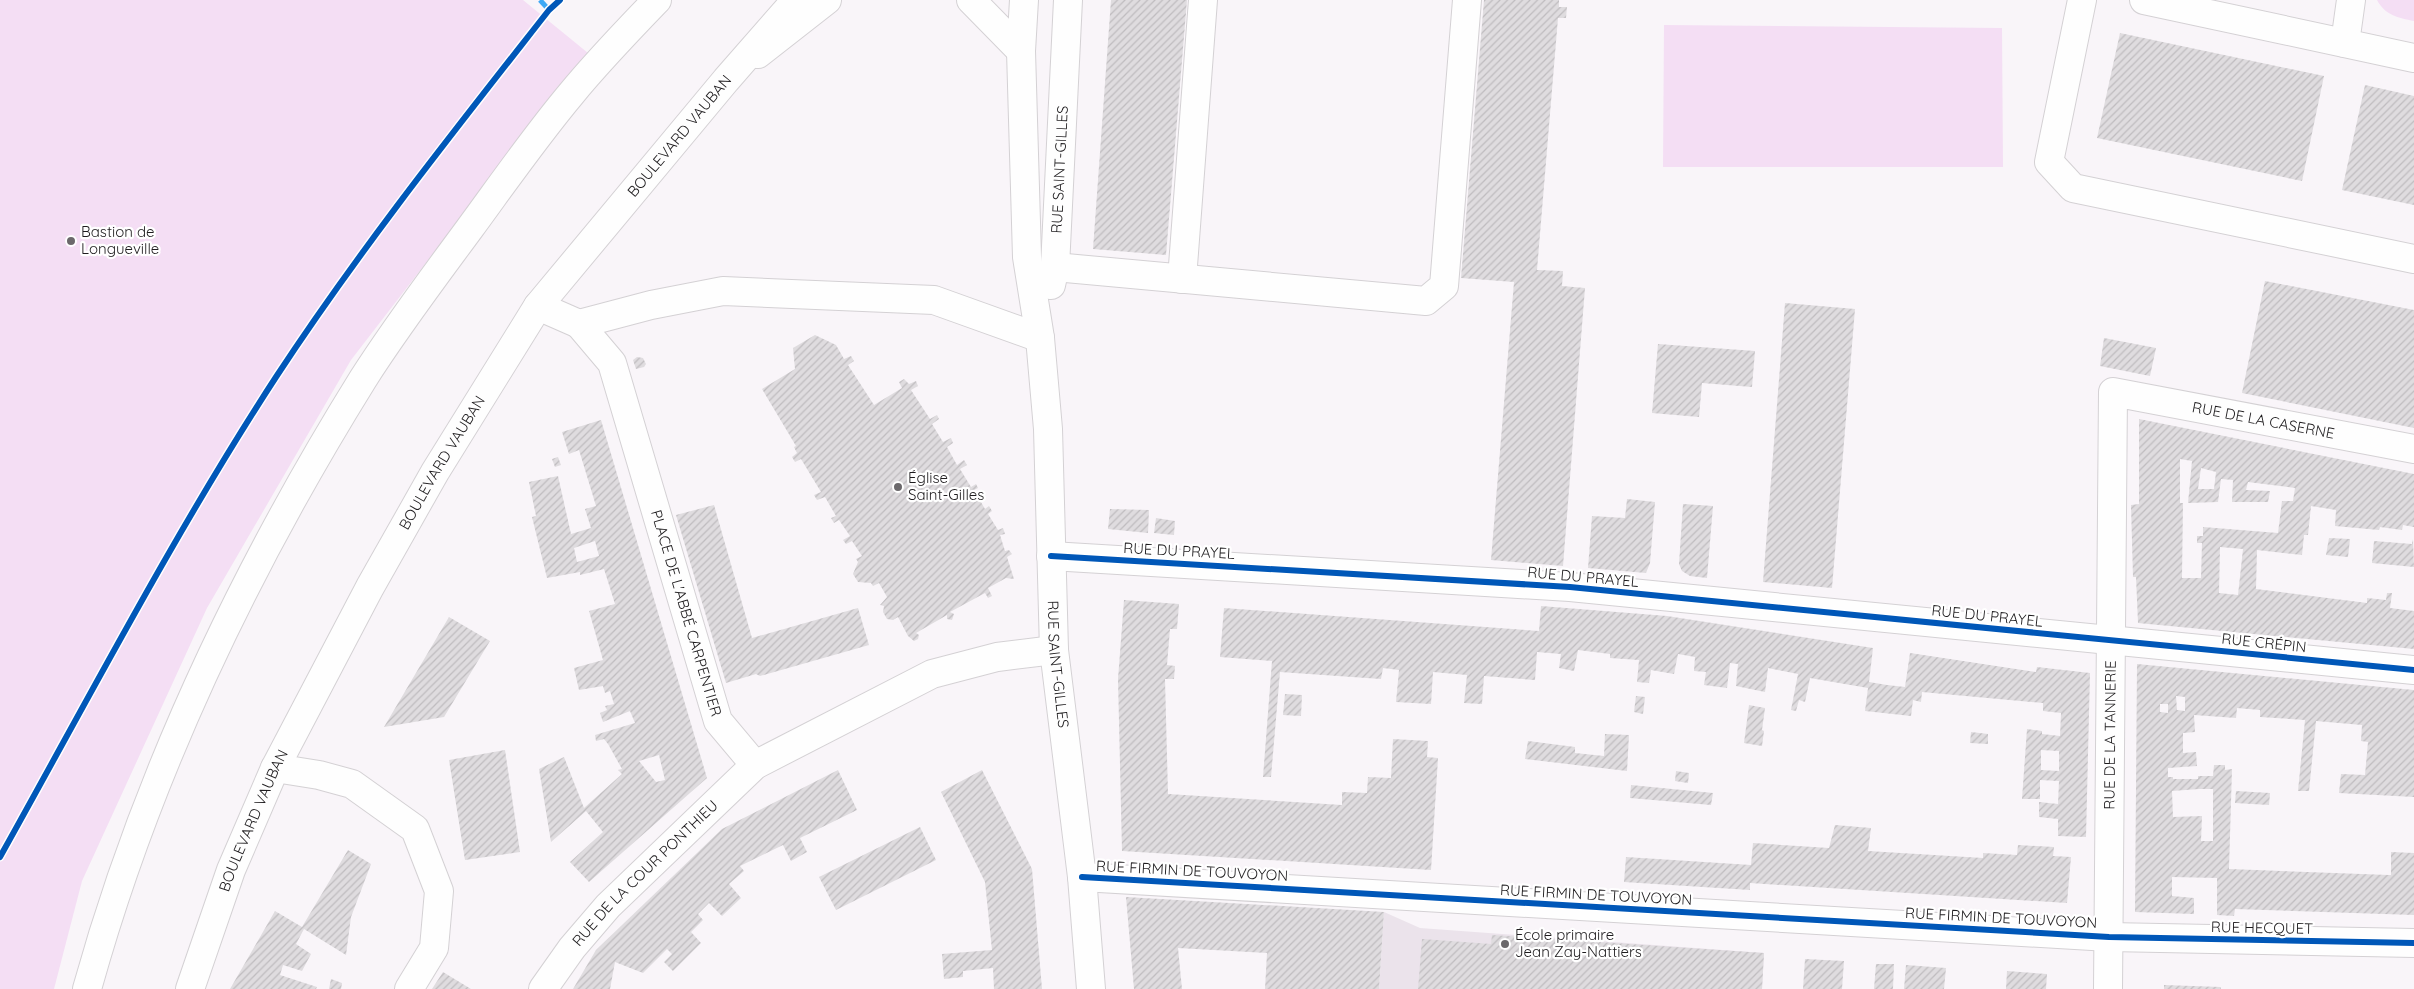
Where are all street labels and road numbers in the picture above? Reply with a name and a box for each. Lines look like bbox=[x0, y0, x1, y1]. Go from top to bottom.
street label: BOULEVARD VAUBAN bbox=[623, 71, 735, 200]
street label: RUE SAINT-GILLES bbox=[1047, 105, 1072, 234]
street label: BOULEVARD VAUBAN bbox=[394, 392, 489, 533]
street label: RUE DE LA CASERNE bbox=[2191, 397, 2336, 443]
street label: PLACE DE L'ABBÉ CARPENTIER bbox=[647, 507, 726, 719]
street label: RUE DU PRAYEL bbox=[1123, 538, 1235, 563]
street label: RUE DU PRAYEL bbox=[1527, 562, 1640, 591]
street label: RUE SAINT-GILLES bbox=[1044, 600, 1074, 729]
street label: RUE DU PRAYEL bbox=[1930, 600, 2044, 631]
street label: RUE CRÉPIN bbox=[2221, 629, 2307, 656]
street label: RUE DE LA TANNERIE bbox=[2100, 660, 2120, 810]
street label: BOULEVARD VAUBAN bbox=[214, 746, 292, 894]
street label: RUE DE LA COUR PONTHIEU bbox=[568, 796, 722, 950]
street label: RUE FIRMIN DE TOUVOYON bbox=[1095, 856, 1289, 885]
street label: RUE FIRMIN DE TOUVOYON bbox=[1499, 880, 1693, 909]
street label: RUE FIRMIN DE TOUVOYON bbox=[1904, 903, 2098, 932]
street label: RUE HECQUET bbox=[2211, 917, 2313, 938]

